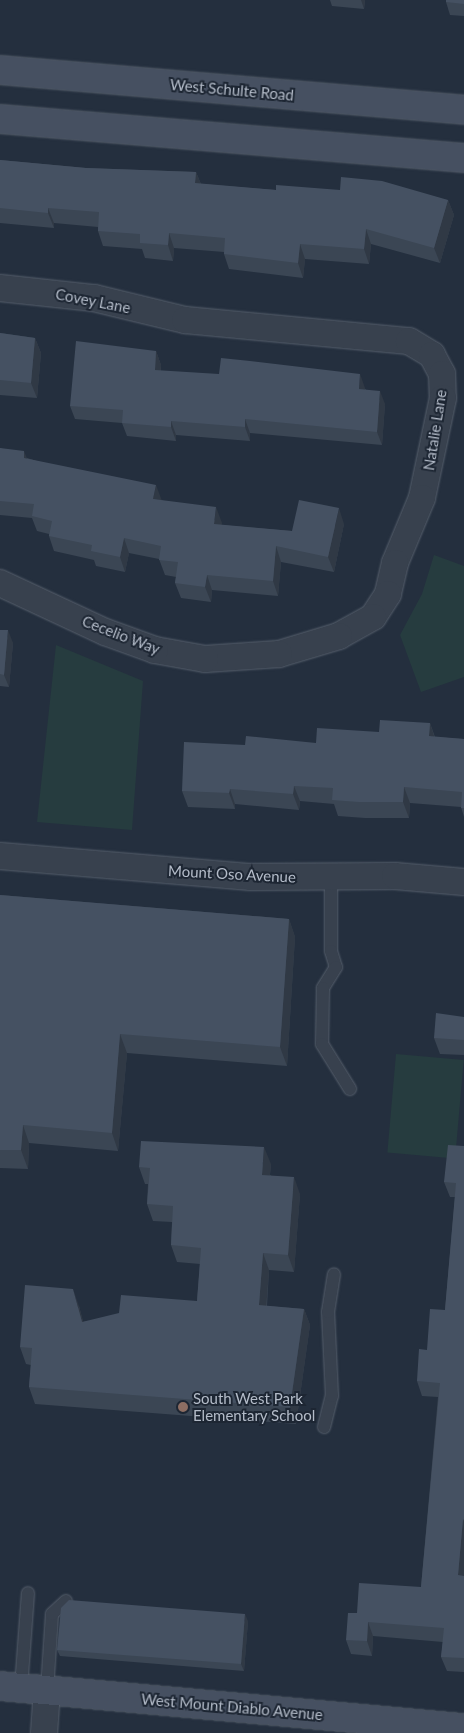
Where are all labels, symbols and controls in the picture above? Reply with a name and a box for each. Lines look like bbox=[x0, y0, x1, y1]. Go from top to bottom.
street label: West Schulte Road bbox=[169, 76, 295, 104]
street label: Covey Lane bbox=[54, 285, 132, 317]
street label: Natalie Lane bbox=[420, 388, 450, 472]
street label: Cecelio Way bbox=[80, 612, 162, 658]
street label: Mount Oso Avenue bbox=[167, 862, 297, 886]
place label: South West Park Elementary School bbox=[193, 1389, 316, 1424]
marker: South West Park Elementary School bbox=[177, 1401, 189, 1413]
street label: West Mount Diablo Avenue bbox=[140, 1690, 324, 1724]

